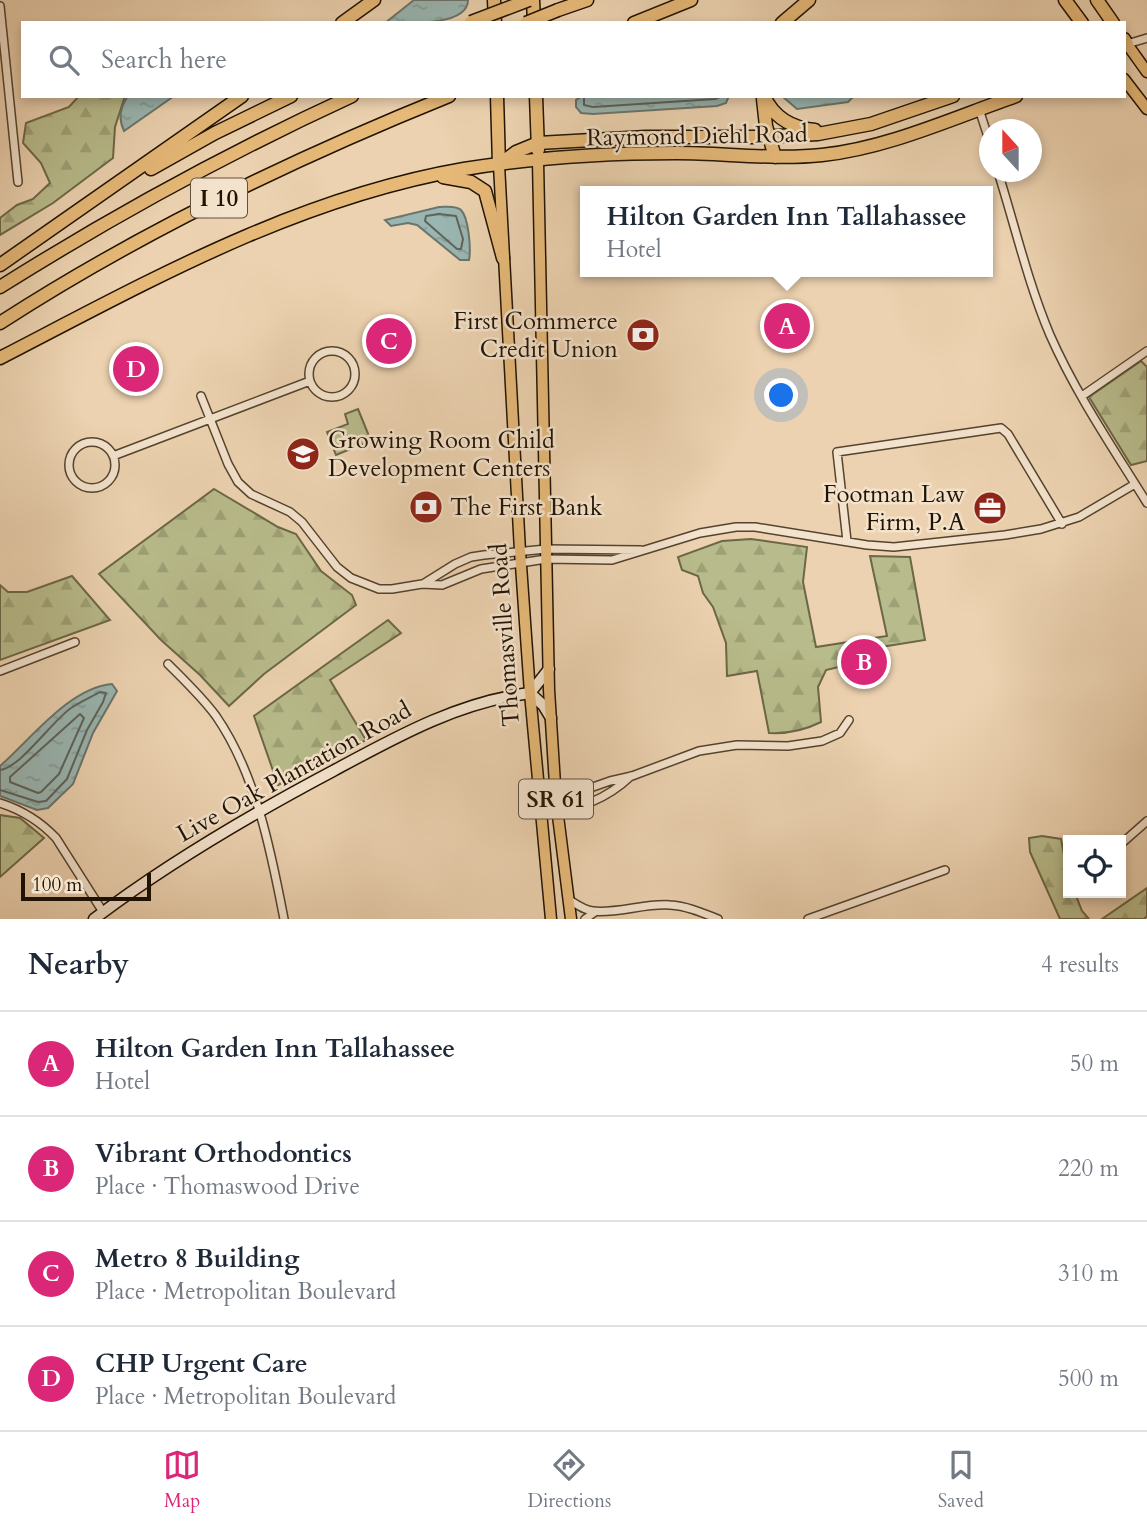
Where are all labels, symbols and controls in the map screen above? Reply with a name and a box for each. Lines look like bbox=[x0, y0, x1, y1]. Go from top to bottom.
search box bbox=[21, 21, 1126, 98]
icon: search bbox=[45, 41, 83, 79]
text: Search here bbox=[101, 42, 227, 77]
street label: Raymond Diehl Road bbox=[586, 118, 808, 154]
north arrow bbox=[979, 119, 1042, 182]
road number: I 10 bbox=[191, 178, 247, 218]
popup bbox=[580, 186, 993, 277]
text: Hilton Garden Inn Tallahassee bbox=[606, 199, 967, 234]
text: Hotel bbox=[606, 234, 662, 265]
pin: A bbox=[764, 300, 810, 352]
place label: First Commerce Credit Union bbox=[453, 305, 618, 366]
pin: C bbox=[366, 315, 412, 367]
bank icon: First Commerce Credit Union bbox=[624, 316, 662, 354]
pin: D bbox=[113, 343, 159, 395]
your location bbox=[764, 378, 798, 412]
place label: Growing Room Child Development Centers bbox=[328, 424, 555, 485]
school or university icon: Growing Room Child Development Centers bbox=[284, 435, 322, 473]
place label: Footman Law Firm, P.A bbox=[823, 478, 966, 539]
bank icon: The First Bank bbox=[407, 488, 445, 526]
office icon: Footman Law Firm, P.A bbox=[971, 489, 1009, 527]
place label: The First Bank bbox=[450, 491, 603, 524]
street label: Thomasville Road bbox=[482, 542, 528, 728]
pin: B bbox=[841, 636, 887, 688]
street label: Live Oak Plantation Road bbox=[171, 694, 417, 850]
road number: SR 61 bbox=[519, 779, 593, 818]
map controls bbox=[1063, 835, 1126, 898]
button: locate bbox=[1063, 835, 1126, 898]
scale bar bbox=[21, 870, 150, 902]
text: 100 m bbox=[32, 872, 82, 898]
text: Nearby bbox=[28, 944, 129, 985]
text: 4 results bbox=[1041, 949, 1119, 980]
text: Hilton Garden Inn Tallahassee bbox=[95, 1031, 455, 1066]
text: A bbox=[42, 1048, 60, 1079]
text: 50 m bbox=[1070, 1048, 1119, 1079]
text: Hotel bbox=[95, 1066, 150, 1097]
text: Vibrant Orthodontics bbox=[95, 1136, 352, 1171]
text: B bbox=[43, 1153, 59, 1184]
text: 220 m bbox=[1058, 1153, 1119, 1184]
text: Place · Thomaswood Drive bbox=[95, 1171, 360, 1202]
text: Metro 8 Building bbox=[95, 1241, 299, 1276]
text: C bbox=[42, 1258, 60, 1289]
text: 310 m bbox=[1058, 1258, 1119, 1289]
text: Place · Metropolitan Boulevard bbox=[95, 1276, 396, 1307]
text: CHP Urgent Care bbox=[95, 1346, 308, 1381]
text: D bbox=[41, 1363, 61, 1394]
text: 500 m bbox=[1058, 1363, 1119, 1394]
text: Place · Metropolitan Boulevard bbox=[95, 1381, 396, 1412]
tab: Map bbox=[163, 1446, 201, 1514]
tab: Directions bbox=[528, 1446, 611, 1514]
tab: Saved bbox=[938, 1446, 984, 1514]

